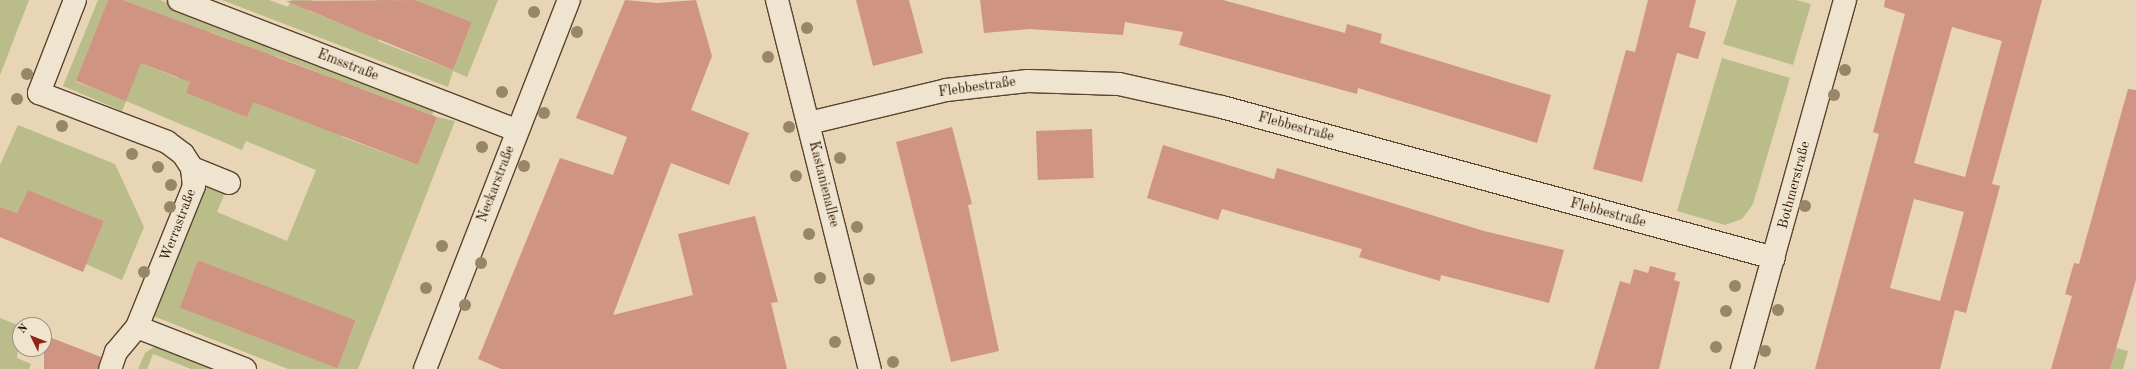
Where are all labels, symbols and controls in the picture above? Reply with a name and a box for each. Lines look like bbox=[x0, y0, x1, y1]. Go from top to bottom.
street label: Emsstraße bbox=[315, 46, 381, 84]
street label: Flebbestraße bbox=[937, 73, 1017, 101]
street label: Flebbestraße bbox=[1256, 109, 1336, 145]
street label: Kastanienallee bbox=[805, 139, 843, 229]
street label: Bothmerstraße bbox=[1774, 139, 1814, 231]
street label: Neckarstraße bbox=[474, 143, 518, 225]
street label: Werrastraße bbox=[157, 187, 199, 263]
street label: Flebbestraße bbox=[1568, 195, 1648, 231]
north arrow bbox=[12, 317, 52, 357]
text: N bbox=[17, 322, 30, 336]

